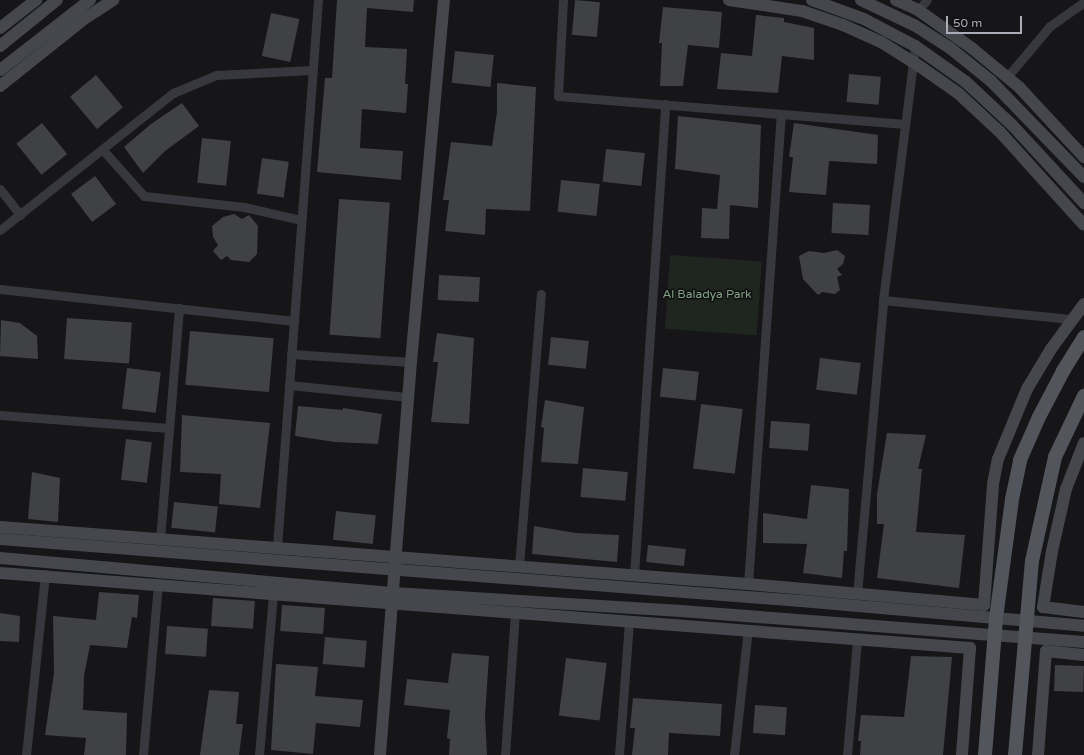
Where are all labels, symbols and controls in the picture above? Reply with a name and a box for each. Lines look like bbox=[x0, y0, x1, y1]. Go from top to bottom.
scale bar bbox=[948, 8, 1024, 34]
text: 50 m bbox=[953, 16, 982, 30]
park label: Al Baladya Park bbox=[662, 288, 752, 302]

